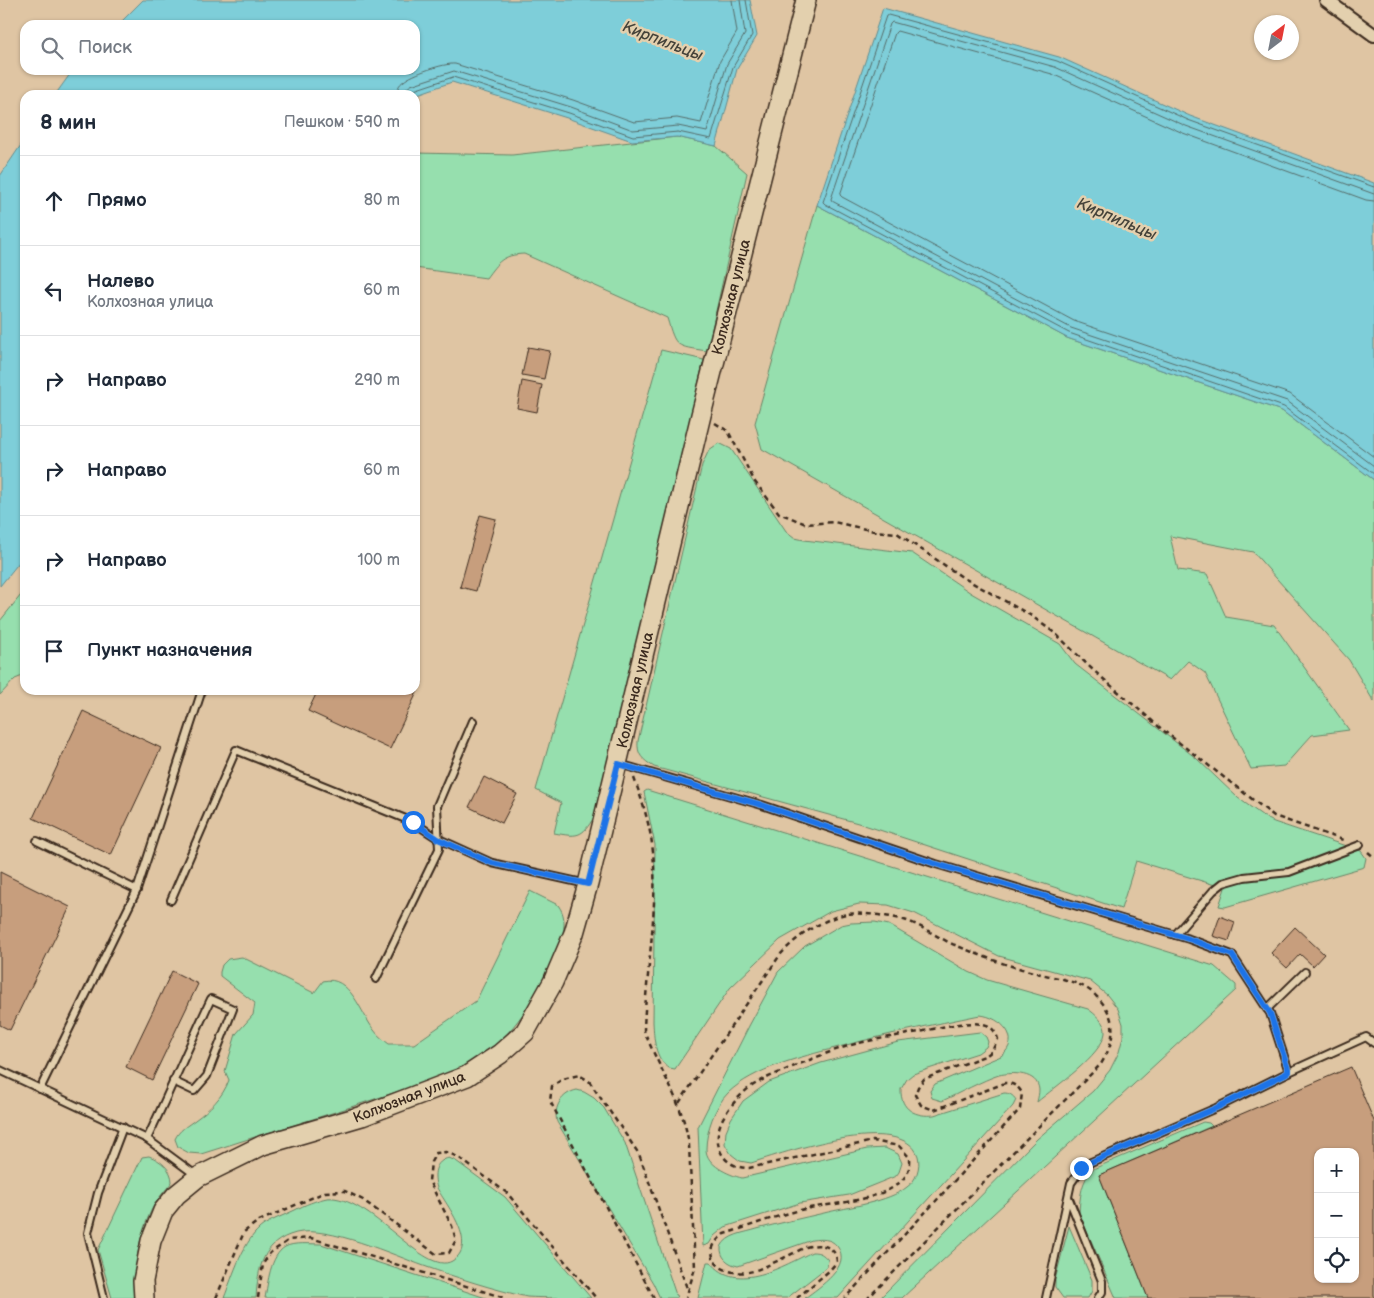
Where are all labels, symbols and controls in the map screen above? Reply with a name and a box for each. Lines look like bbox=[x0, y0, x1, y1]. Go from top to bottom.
north arrow bbox=[1254, 15, 1299, 60]
water label: Кирпильцы bbox=[620, 17, 706, 66]
search box bbox=[20, 20, 420, 75]
icon: search bbox=[38, 34, 66, 62]
text: Поиск bbox=[78, 36, 132, 59]
text: 8 мин bbox=[40, 110, 96, 135]
text: Пешком · 590 m bbox=[284, 113, 400, 132]
icon: ahead bbox=[40, 187, 68, 215]
text: Прямо bbox=[87, 189, 147, 212]
text: 80 m bbox=[364, 191, 400, 210]
water label: Кирпильцы bbox=[1074, 194, 1159, 245]
street label: Колхозная улица bbox=[708, 237, 755, 357]
text: Налево bbox=[87, 270, 154, 293]
icon: left bbox=[40, 277, 68, 305]
text: 60 m bbox=[363, 281, 400, 300]
text: Колхозная улица bbox=[87, 293, 214, 312]
icon: right bbox=[40, 367, 68, 395]
text: Направо bbox=[87, 369, 167, 392]
text: 290 m bbox=[354, 371, 400, 390]
icon: right bbox=[40, 457, 68, 485]
text: Направо bbox=[87, 459, 167, 482]
text: 60 m bbox=[363, 461, 400, 480]
icon: right bbox=[40, 547, 68, 575]
text: Направо bbox=[87, 549, 167, 572]
text: 100 m bbox=[357, 551, 400, 570]
street label: Колхозная улица bbox=[613, 630, 658, 750]
icon: arrive bbox=[40, 637, 68, 665]
text: Пункт назначения bbox=[87, 639, 252, 662]
route start bbox=[402, 811, 425, 834]
street label: Колхозная улица bbox=[350, 1067, 468, 1128]
map controls bbox=[1314, 1148, 1359, 1283]
button: + bbox=[1314, 1148, 1359, 1193]
route end bbox=[1070, 1157, 1093, 1180]
button: − bbox=[1314, 1193, 1359, 1238]
button: locate bbox=[1314, 1238, 1359, 1283]

